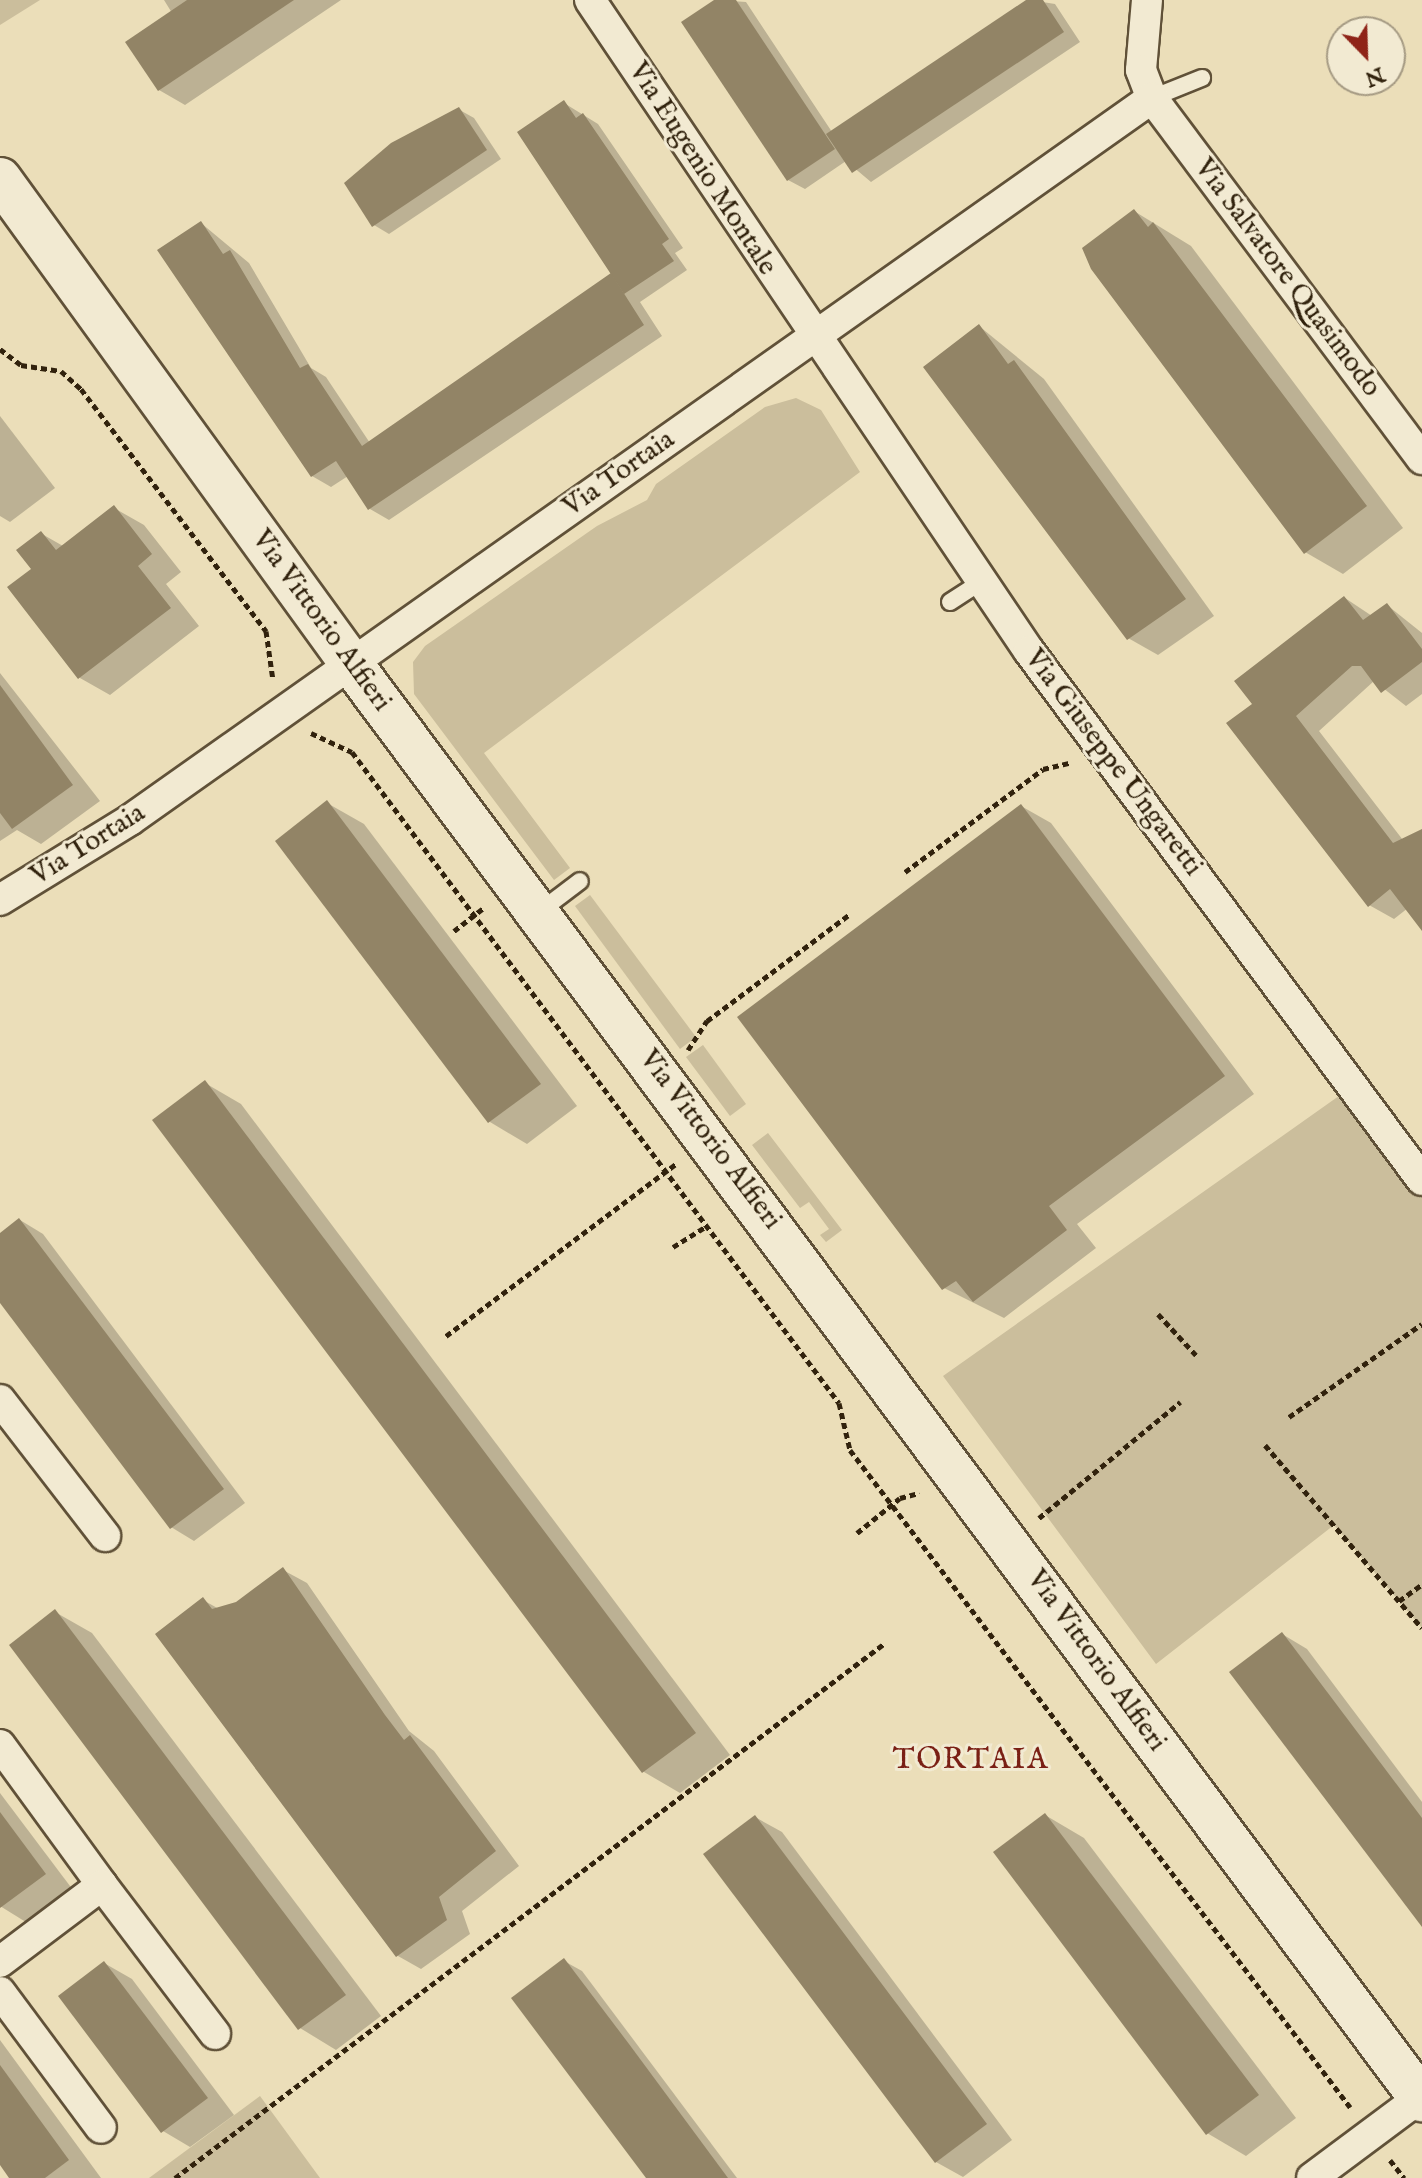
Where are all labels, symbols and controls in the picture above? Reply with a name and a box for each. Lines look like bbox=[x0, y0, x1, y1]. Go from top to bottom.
north arrow bbox=[1326, 16, 1406, 96]
street label: Via Eugenio Montale bbox=[621, 56, 783, 282]
text: N bbox=[1360, 60, 1389, 93]
street label: Via Salvatore Quasimodo bbox=[1186, 152, 1388, 404]
street label: Via Tortaia bbox=[557, 423, 681, 525]
street label: Via Vittorio Alfieri bbox=[244, 524, 398, 718]
street label: Via Giuseppe Ungaretti bbox=[1017, 643, 1209, 883]
street label: Via Tortaia bbox=[25, 797, 151, 893]
street label: Via Vittorio Alfieri bbox=[632, 1044, 788, 1236]
street label: Via Vittorio Alfieri bbox=[1019, 1564, 1173, 1758]
district label: TORTAIA bbox=[892, 1742, 1050, 1778]

